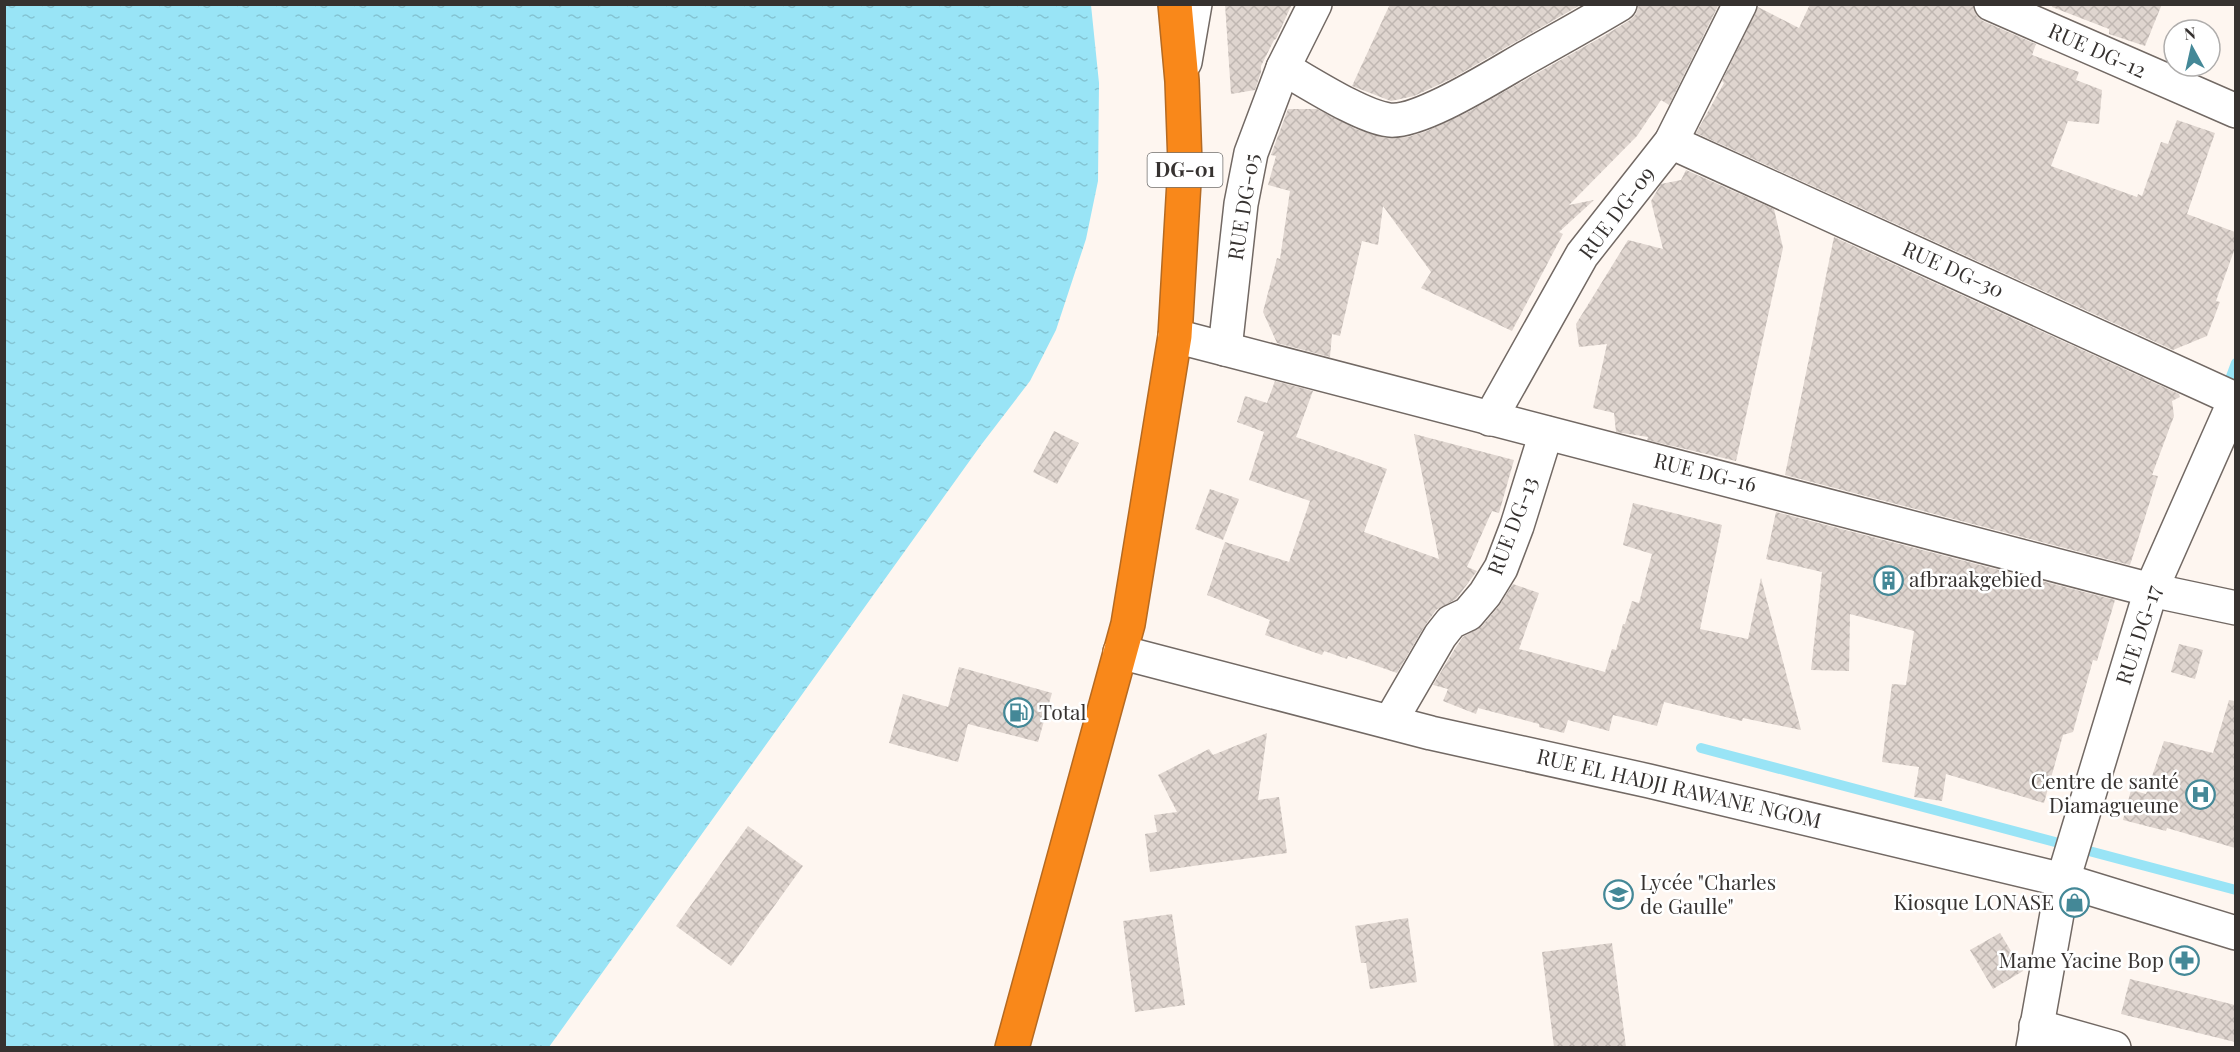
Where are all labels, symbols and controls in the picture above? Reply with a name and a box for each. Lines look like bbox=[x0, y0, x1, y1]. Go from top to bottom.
street label: RUE DG-12 bbox=[2045, 15, 2151, 83]
north arrow bbox=[2162, 18, 2222, 78]
text: N bbox=[2183, 21, 2197, 44]
street label: RUE DG-05 bbox=[1220, 151, 1264, 262]
road number: DG-01 bbox=[1148, 153, 1222, 187]
street label: RUE DG-09 bbox=[1571, 160, 1660, 264]
street label: RUE DG-30 bbox=[1899, 233, 2009, 303]
street label: RUE DG-16 bbox=[1651, 445, 1760, 497]
street label: RUE DG-13 bbox=[1480, 472, 1543, 578]
building icon: afbraakgebied bbox=[1872, 564, 1904, 596]
place label: afbraakgebied bbox=[1909, 564, 2042, 592]
street label: RUE DG-17 bbox=[2108, 581, 2166, 687]
fuel station icon: Total bbox=[1002, 697, 1034, 729]
place label: Total bbox=[1039, 697, 1087, 725]
street label: RUE EL HADJI RAWANE NGOM bbox=[1534, 741, 1825, 833]
place label: Centre de santé Diamagueune bbox=[2031, 766, 2179, 818]
hospital icon: Centre de santé Diamagueune bbox=[2184, 778, 2216, 810]
place label: Lycée "Charles de Gaulle" bbox=[1640, 867, 1776, 919]
school or university icon: Lycée "Charles de Gaulle" bbox=[1603, 879, 1635, 911]
place label: Kiosque LONASE bbox=[1894, 887, 2054, 915]
shop icon: Kiosque LONASE bbox=[2059, 887, 2091, 919]
place label: Mame Yacine Bop bbox=[1998, 945, 2164, 973]
pharmacy icon: Mame Yacine Bop bbox=[2169, 945, 2201, 977]

